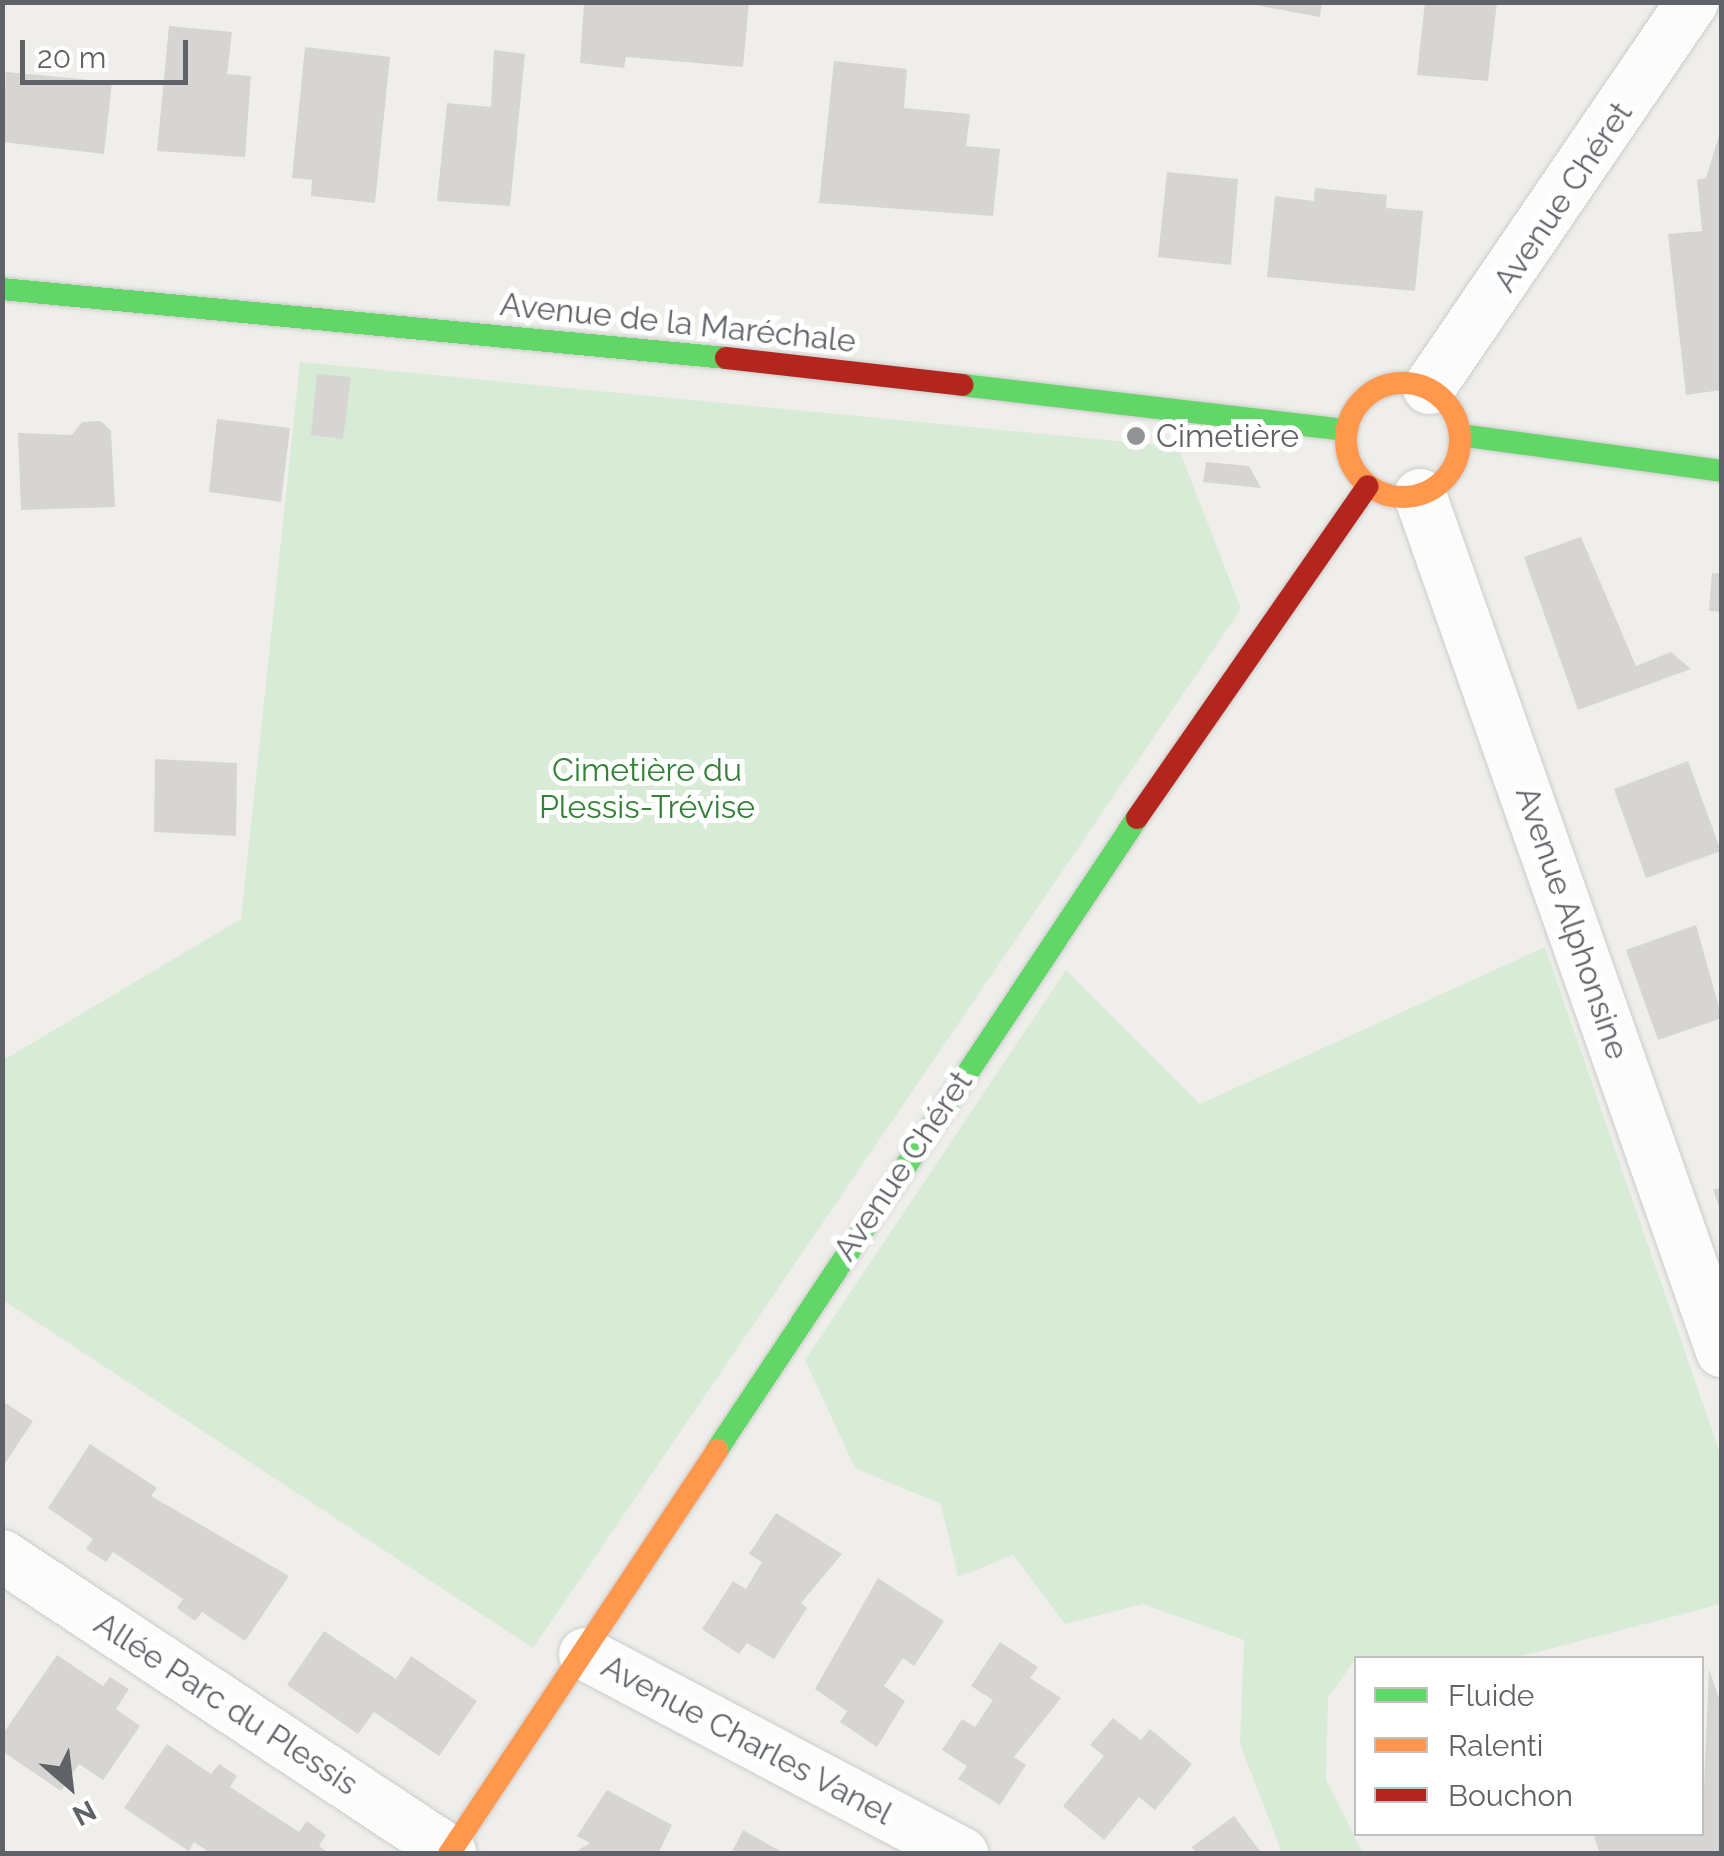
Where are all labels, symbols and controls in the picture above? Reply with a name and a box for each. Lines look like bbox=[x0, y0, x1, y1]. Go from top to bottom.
scale bar bbox=[25, 20, 192, 82]
text: 20 m bbox=[37, 40, 106, 75]
street label: Avenue Chéret bbox=[1486, 95, 1640, 299]
street label: Avenue de la Maréchale bbox=[498, 285, 858, 361]
place label: Cimetière bbox=[1156, 417, 1299, 455]
marker: Cimetière bbox=[1125, 425, 1147, 447]
park label: Cimetière du Plessis-Trévise bbox=[539, 752, 755, 827]
street label: Avenue Alphonsine bbox=[1507, 781, 1637, 1065]
street label: Avenue Chéret bbox=[826, 1064, 980, 1268]
street label: Allée Parc du Plessis bbox=[87, 1605, 365, 1803]
street label: Avenue Charles Vanel bbox=[595, 1647, 899, 1833]
legend bbox=[1354, 1656, 1704, 1836]
text: Fluide bbox=[1448, 1678, 1534, 1713]
text: Ralenti bbox=[1448, 1728, 1543, 1763]
north arrow bbox=[20, 1736, 120, 1836]
text: Bouchon bbox=[1448, 1778, 1573, 1813]
text: N bbox=[67, 1793, 102, 1833]

